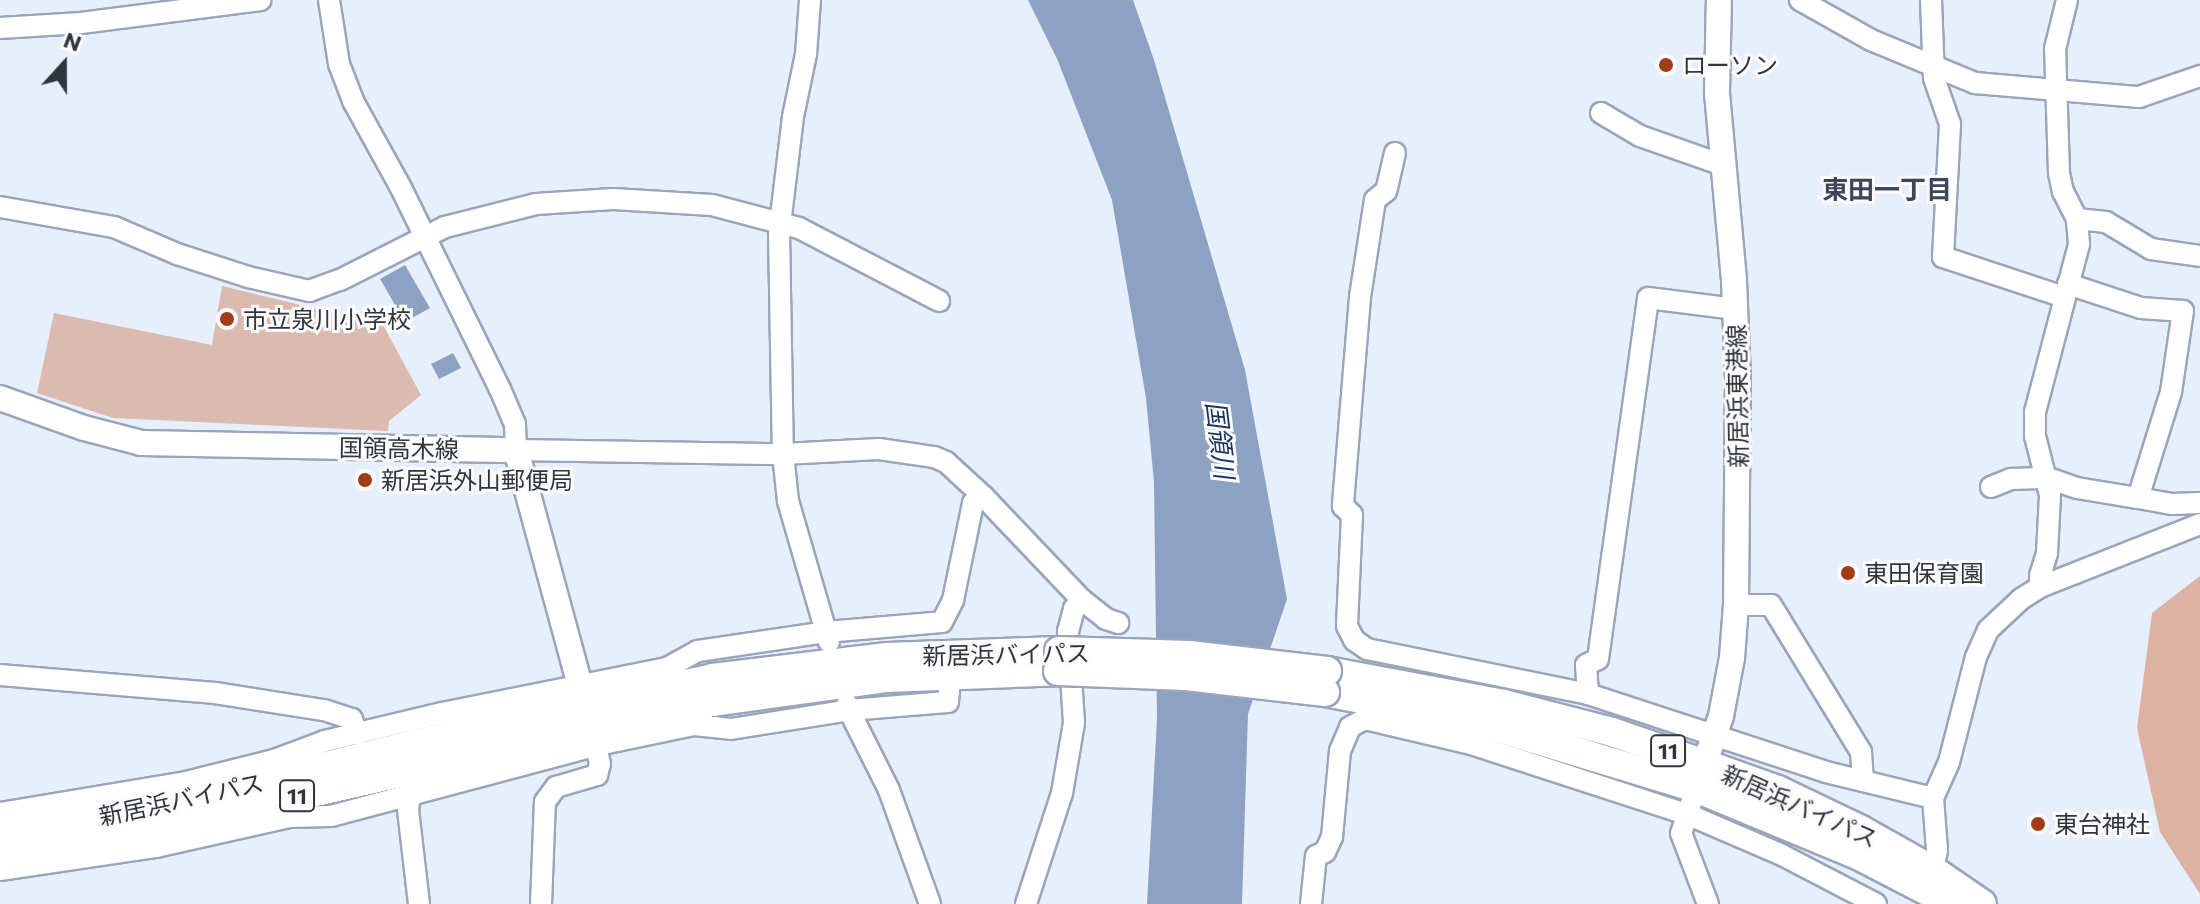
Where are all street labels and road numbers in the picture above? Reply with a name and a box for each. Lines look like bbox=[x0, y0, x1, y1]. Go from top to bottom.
street label: 新居浜東港線 bbox=[1721, 324, 1753, 468]
street label: 国領高木線 bbox=[339, 433, 459, 463]
street label: 新居浜バイパス bbox=[922, 638, 1090, 670]
road number: 11 bbox=[1650, 733, 1686, 769]
street label: 新居浜バイパス bbox=[1717, 759, 1883, 853]
street label: 新居浜バイパス bbox=[96, 767, 266, 831]
road number: 11 bbox=[279, 778, 315, 814]

